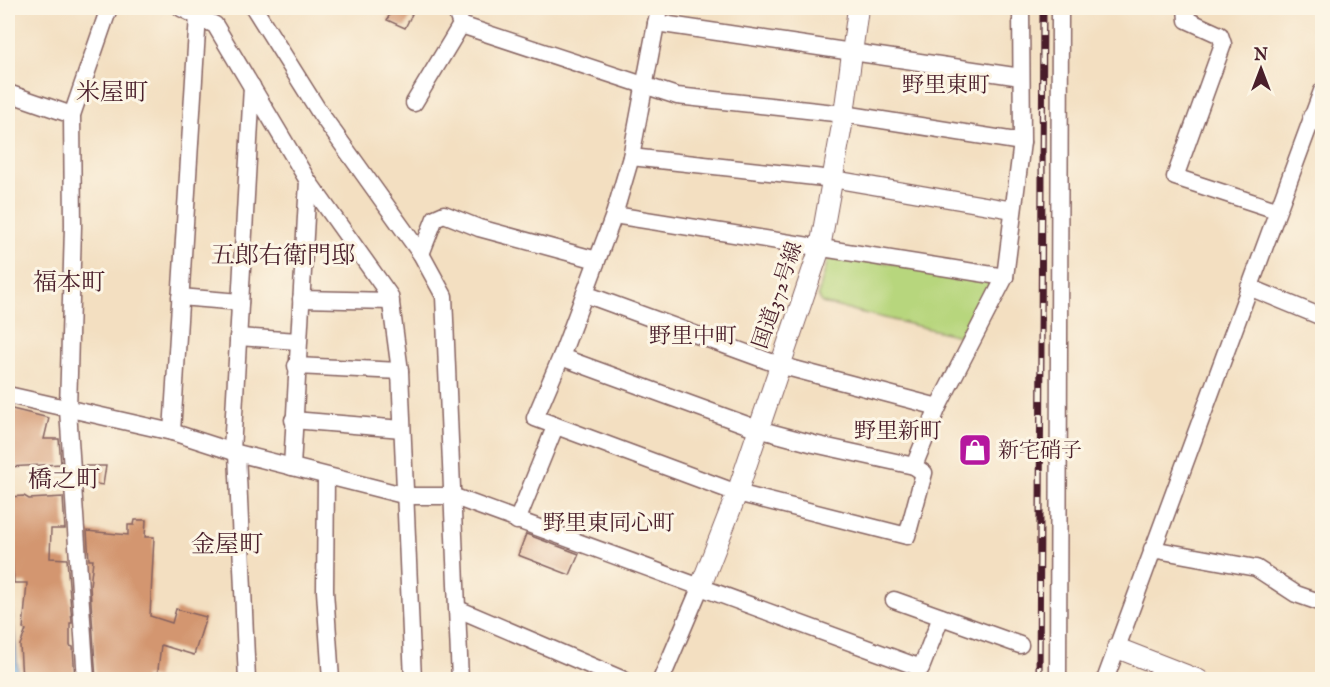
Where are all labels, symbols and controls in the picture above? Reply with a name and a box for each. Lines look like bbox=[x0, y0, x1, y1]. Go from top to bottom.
north arrow bbox=[1231, 39, 1291, 99]
text: N bbox=[1253, 46, 1268, 66]
district label: 野里東町 bbox=[902, 72, 990, 100]
district label: 米屋町 bbox=[76, 78, 148, 109]
street label: 国道372号線 bbox=[747, 238, 809, 353]
district label: 五郎右衛門邸 bbox=[211, 241, 355, 272]
district label: 福本町 bbox=[33, 268, 105, 299]
district label: 野里中町 bbox=[649, 323, 737, 351]
district label: 野里新町 bbox=[854, 418, 942, 446]
shop icon: 新宅硝子 bbox=[957, 432, 993, 468]
place label: 新宅硝子 bbox=[998, 438, 1082, 465]
district label: 橋之町 bbox=[28, 465, 100, 496]
district label: 野里東同心町 bbox=[543, 510, 675, 538]
district label: 金屋町 bbox=[191, 530, 263, 561]

